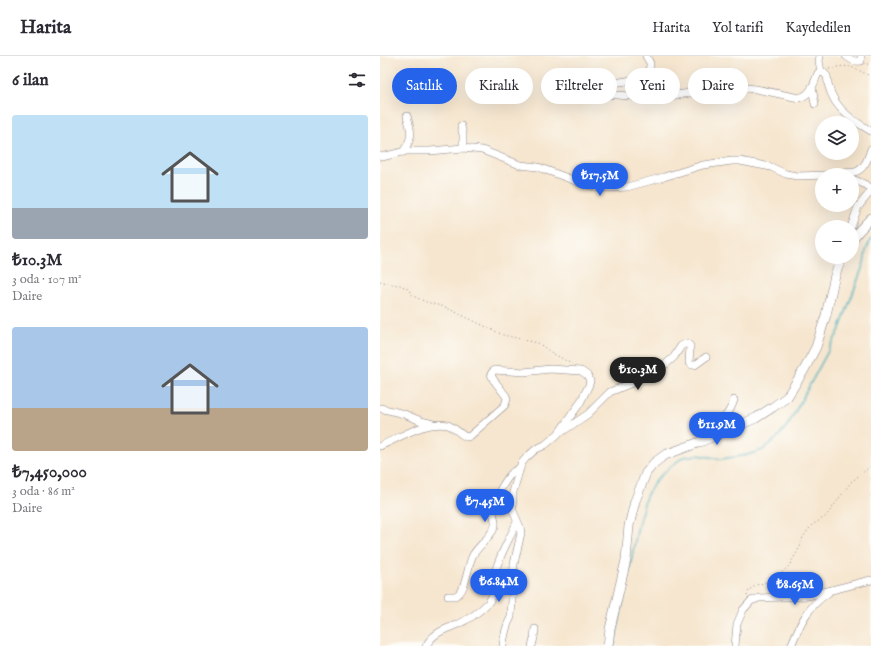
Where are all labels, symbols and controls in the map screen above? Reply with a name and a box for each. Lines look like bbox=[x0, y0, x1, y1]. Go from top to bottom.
text: Harita bbox=[20, 16, 71, 40]
text: Harita bbox=[652, 19, 690, 37]
text: Yol tarifi bbox=[712, 19, 764, 37]
text: Kaydedilen bbox=[786, 19, 851, 37]
chip: Satılık bbox=[392, 68, 457, 104]
chip: Kiralık bbox=[465, 68, 533, 104]
chip: Filtreler bbox=[541, 68, 617, 104]
chip: Yeni bbox=[625, 68, 680, 104]
chip: Daire bbox=[688, 68, 748, 104]
icon: filters bbox=[346, 69, 368, 91]
text: 6 ilan bbox=[12, 70, 49, 91]
map controls bbox=[815, 116, 859, 264]
button: layers bbox=[815, 116, 859, 160]
icon: home bbox=[154, 141, 226, 213]
pin: ₺17.5M bbox=[567, 163, 633, 197]
text: ₺17.5M bbox=[581, 167, 619, 184]
button: + bbox=[815, 168, 859, 212]
button: − bbox=[815, 220, 859, 264]
text: ₺10.3M bbox=[12, 250, 62, 271]
text: 3 oda · 107 m² bbox=[12, 271, 82, 288]
text: Daire bbox=[12, 288, 42, 305]
icon: home bbox=[154, 353, 226, 425]
pin: ₺10.3M bbox=[605, 357, 671, 391]
text: ₺10.3M bbox=[619, 361, 657, 378]
pin: ₺11.9M bbox=[684, 412, 750, 446]
text: ₺11.9M bbox=[698, 416, 736, 433]
text: ₺7,450,000 bbox=[12, 462, 87, 483]
text: 3 oda · 86 m² bbox=[12, 483, 75, 500]
pin: ₺7.45M bbox=[452, 489, 518, 523]
text: ₺7.45M bbox=[465, 493, 505, 510]
text: Daire bbox=[12, 500, 42, 517]
pin: ₺6.84M bbox=[466, 569, 532, 603]
pin: ₺8.65M bbox=[762, 572, 828, 606]
text: ₺6.84M bbox=[479, 573, 519, 590]
text: ₺8.65M bbox=[776, 576, 814, 593]

